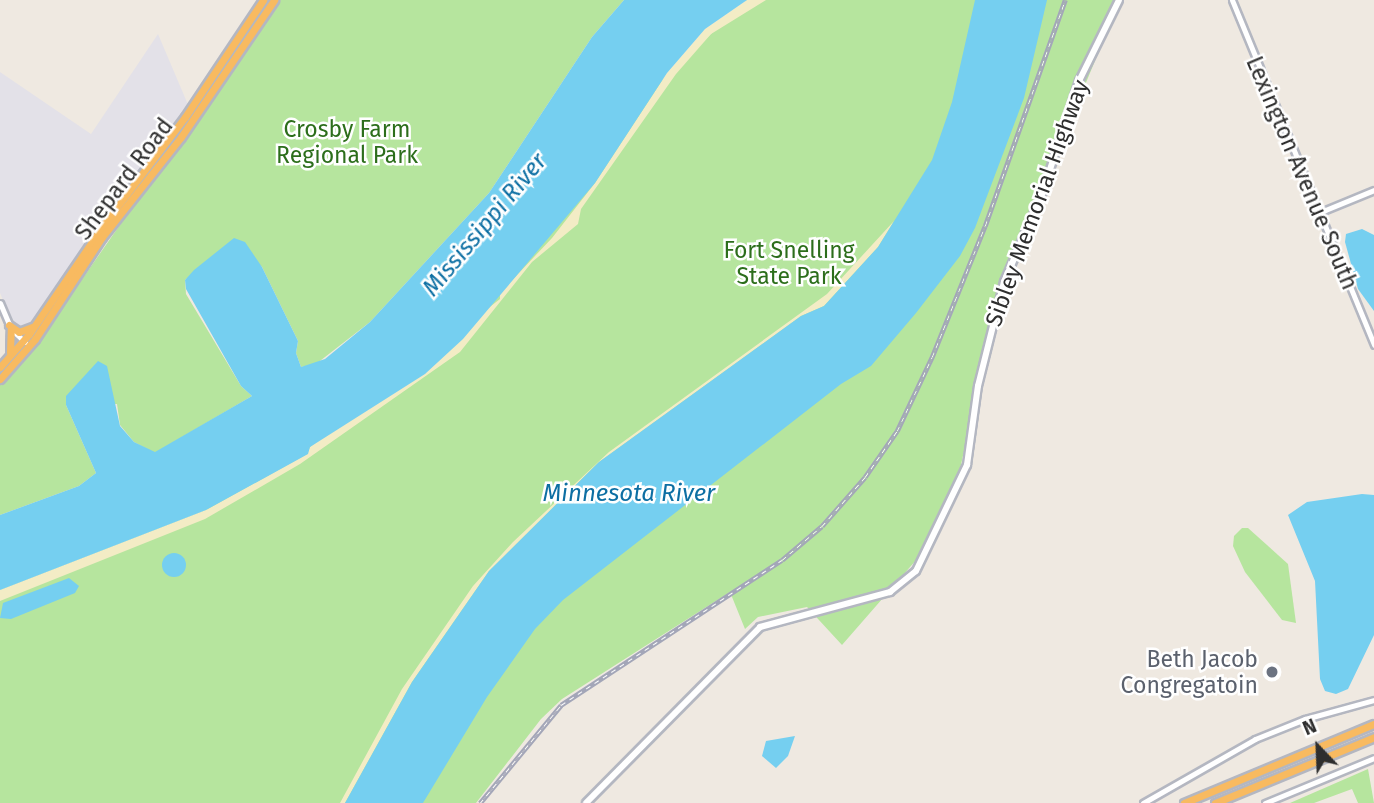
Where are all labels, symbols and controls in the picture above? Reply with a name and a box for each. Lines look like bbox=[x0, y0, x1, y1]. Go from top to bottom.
street label: Lexington Avenue South bbox=[1240, 52, 1364, 294]
street label: Sibley Memorial Highway bbox=[979, 76, 1095, 330]
street label: Shepard Road bbox=[69, 113, 179, 245]
park label: Crosby Farm Regional Park bbox=[276, 115, 418, 169]
water label: Mississippi River bbox=[417, 148, 553, 302]
park label: Fort Snelling State Park bbox=[723, 236, 855, 290]
water label: Minnesota River bbox=[543, 480, 715, 508]
place label: Beth Jacob Congregatoin bbox=[1121, 645, 1258, 699]
marker: Beth Jacob Congregatoin bbox=[1264, 664, 1280, 680]
north arrow bbox=[1283, 712, 1353, 782]
text: N bbox=[1299, 714, 1320, 740]

